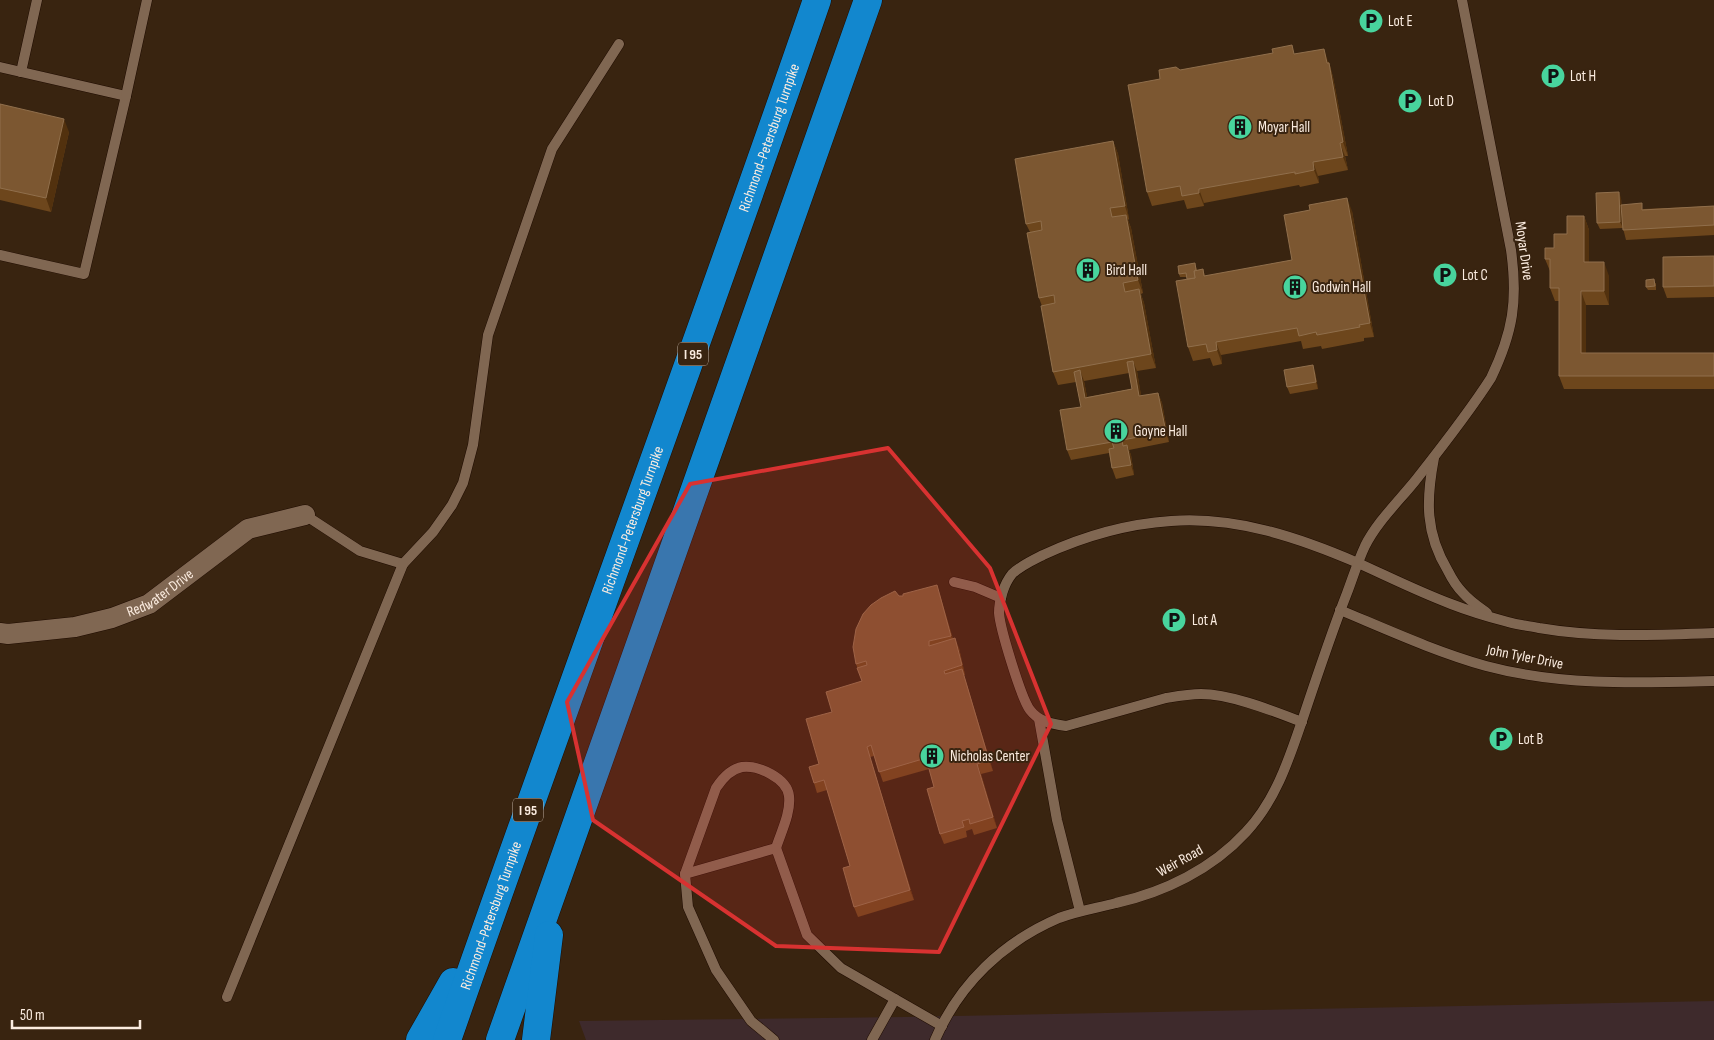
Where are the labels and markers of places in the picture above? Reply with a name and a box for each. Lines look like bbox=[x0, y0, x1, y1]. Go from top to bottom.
parking icon: Lot E bbox=[1358, 8, 1384, 34]
place label: Lot E bbox=[1388, 12, 1413, 31]
parking icon: Lot H bbox=[1540, 63, 1566, 89]
place label: Lot H bbox=[1570, 67, 1596, 86]
parking icon: Lot D bbox=[1397, 88, 1423, 114]
place label: Lot D bbox=[1428, 92, 1454, 111]
building icon: Moyar Hall bbox=[1227, 114, 1253, 140]
place label: Moyar Hall bbox=[1258, 118, 1310, 137]
building icon: Bird Hall bbox=[1075, 257, 1101, 283]
place label: Bird Hall bbox=[1106, 261, 1147, 280]
parking icon: Lot C bbox=[1432, 262, 1458, 288]
place label: Lot C bbox=[1462, 266, 1488, 285]
building icon: Godwin Hall bbox=[1282, 274, 1308, 300]
place label: Godwin Hall bbox=[1312, 278, 1371, 297]
building icon: Goyne Hall bbox=[1103, 418, 1129, 444]
place label: Goyne Hall bbox=[1134, 422, 1187, 441]
parking icon: Lot A bbox=[1161, 607, 1187, 633]
place label: Lot A bbox=[1192, 611, 1218, 630]
parking icon: Lot B bbox=[1488, 726, 1514, 752]
place label: Lot B bbox=[1518, 730, 1544, 749]
building icon: Nicholas Center bbox=[919, 743, 945, 769]
place label: Nicholas Center bbox=[950, 747, 1031, 766]

